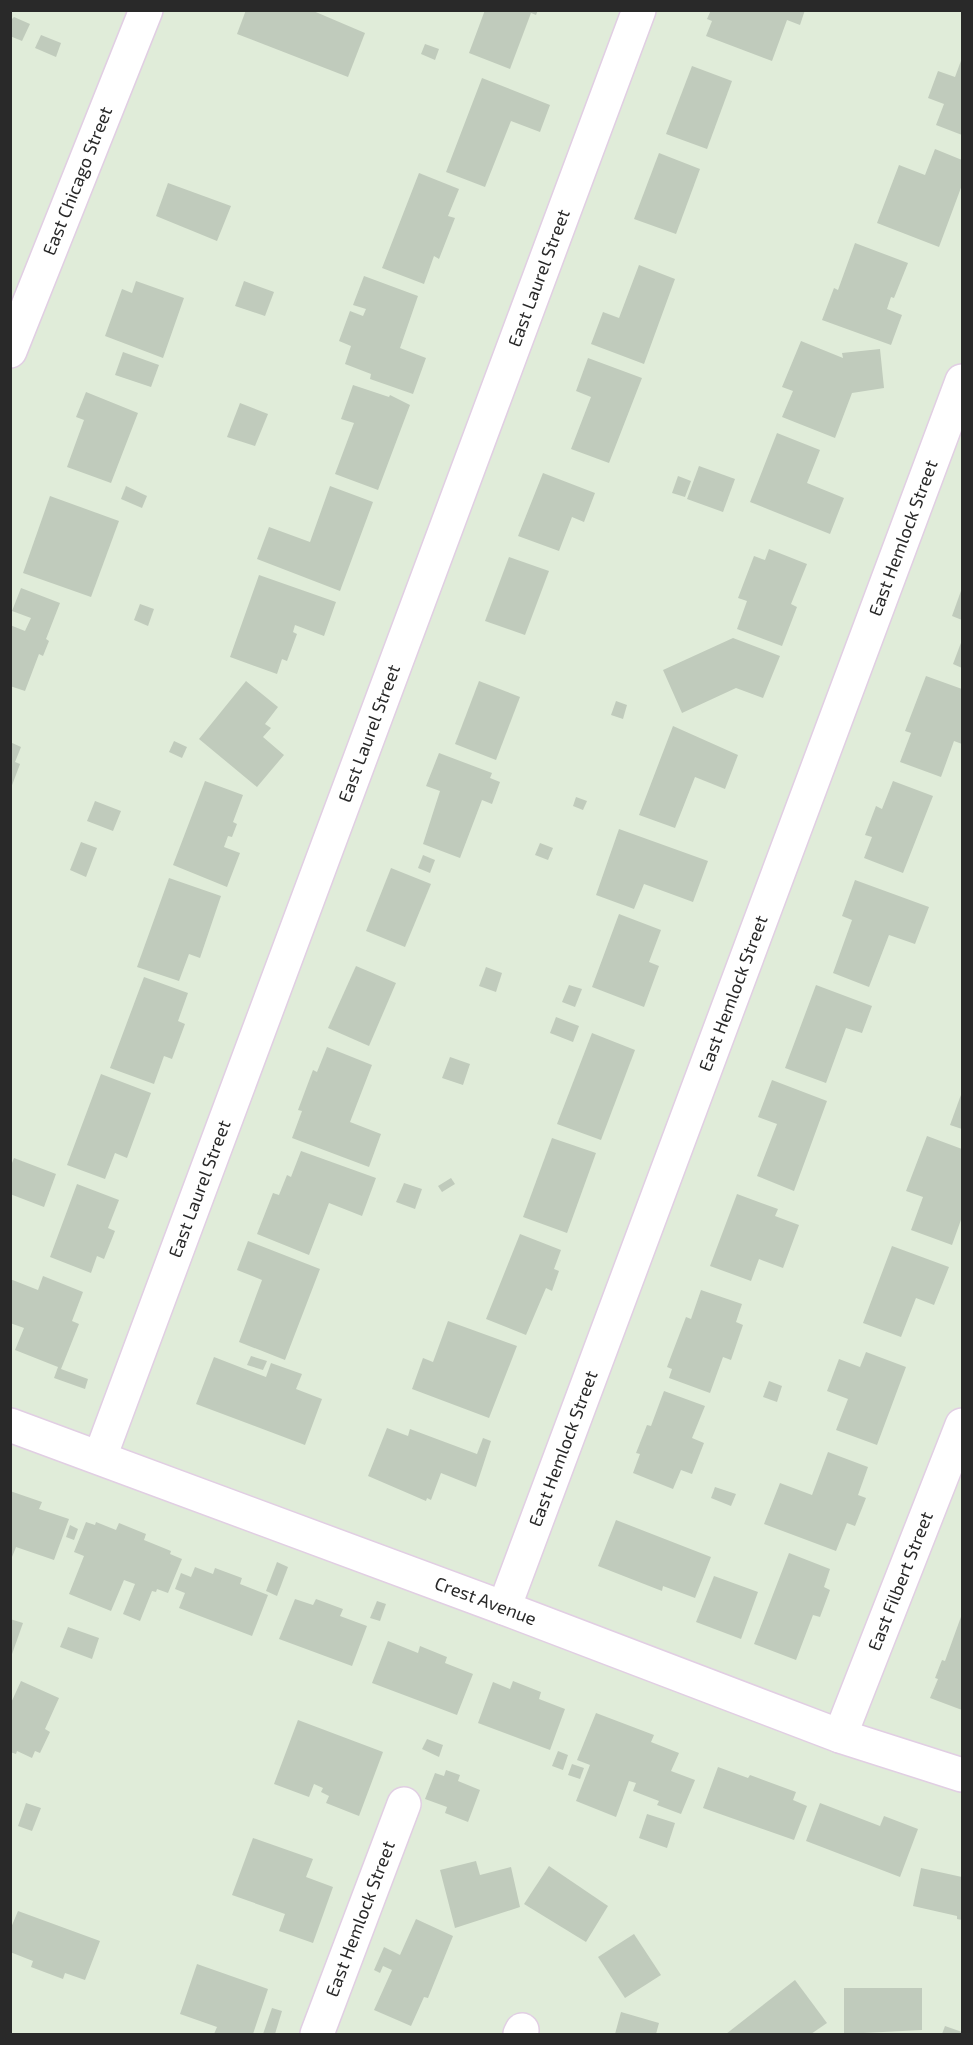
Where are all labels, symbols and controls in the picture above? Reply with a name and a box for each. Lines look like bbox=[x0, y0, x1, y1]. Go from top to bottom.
street label: East Chicago Street bbox=[37, 103, 116, 258]
street label: East Laurel Street bbox=[503, 206, 574, 350]
street label: East Hemlock Street bbox=[863, 457, 942, 619]
street label: East Laurel Street bbox=[333, 661, 404, 805]
street label: East Hemlock Street bbox=[693, 912, 772, 1074]
street label: East Laurel Street bbox=[163, 1117, 235, 1260]
street label: East Hemlock Street bbox=[523, 1367, 602, 1529]
street label: East Filbert Street bbox=[862, 1508, 937, 1654]
street label: Crest Avenue bbox=[432, 1571, 540, 1629]
street label: East Hemlock Street bbox=[320, 1837, 399, 2000]

